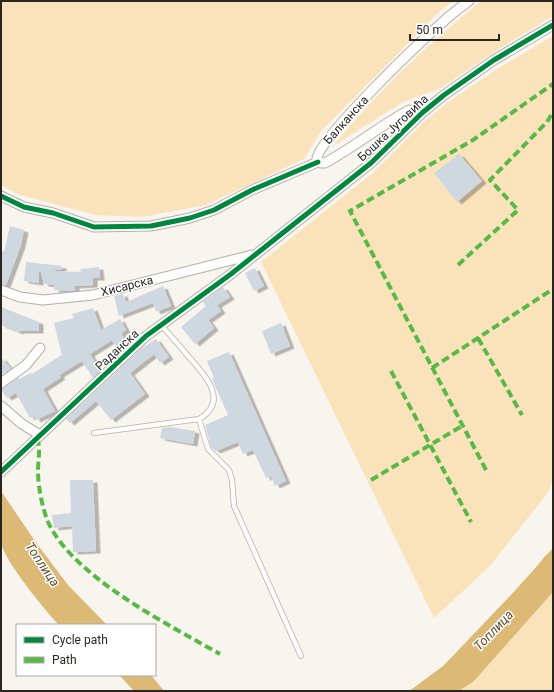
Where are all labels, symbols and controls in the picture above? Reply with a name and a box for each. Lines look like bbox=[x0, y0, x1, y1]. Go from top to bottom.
scale bar bbox=[410, 16, 499, 42]
text: 50 m bbox=[416, 23, 443, 37]
street label: Бошка Југовића bbox=[355, 92, 431, 164]
street label: Балканска bbox=[321, 93, 371, 147]
street label: Хисарска bbox=[99, 273, 155, 299]
street label: Раданска bbox=[92, 326, 142, 374]
water label: Топлица bbox=[22, 539, 63, 589]
water label: Топлица bbox=[471, 607, 516, 654]
legend bbox=[16, 624, 156, 676]
text: Cycle path bbox=[52, 633, 108, 647]
text: Path bbox=[52, 653, 77, 667]

